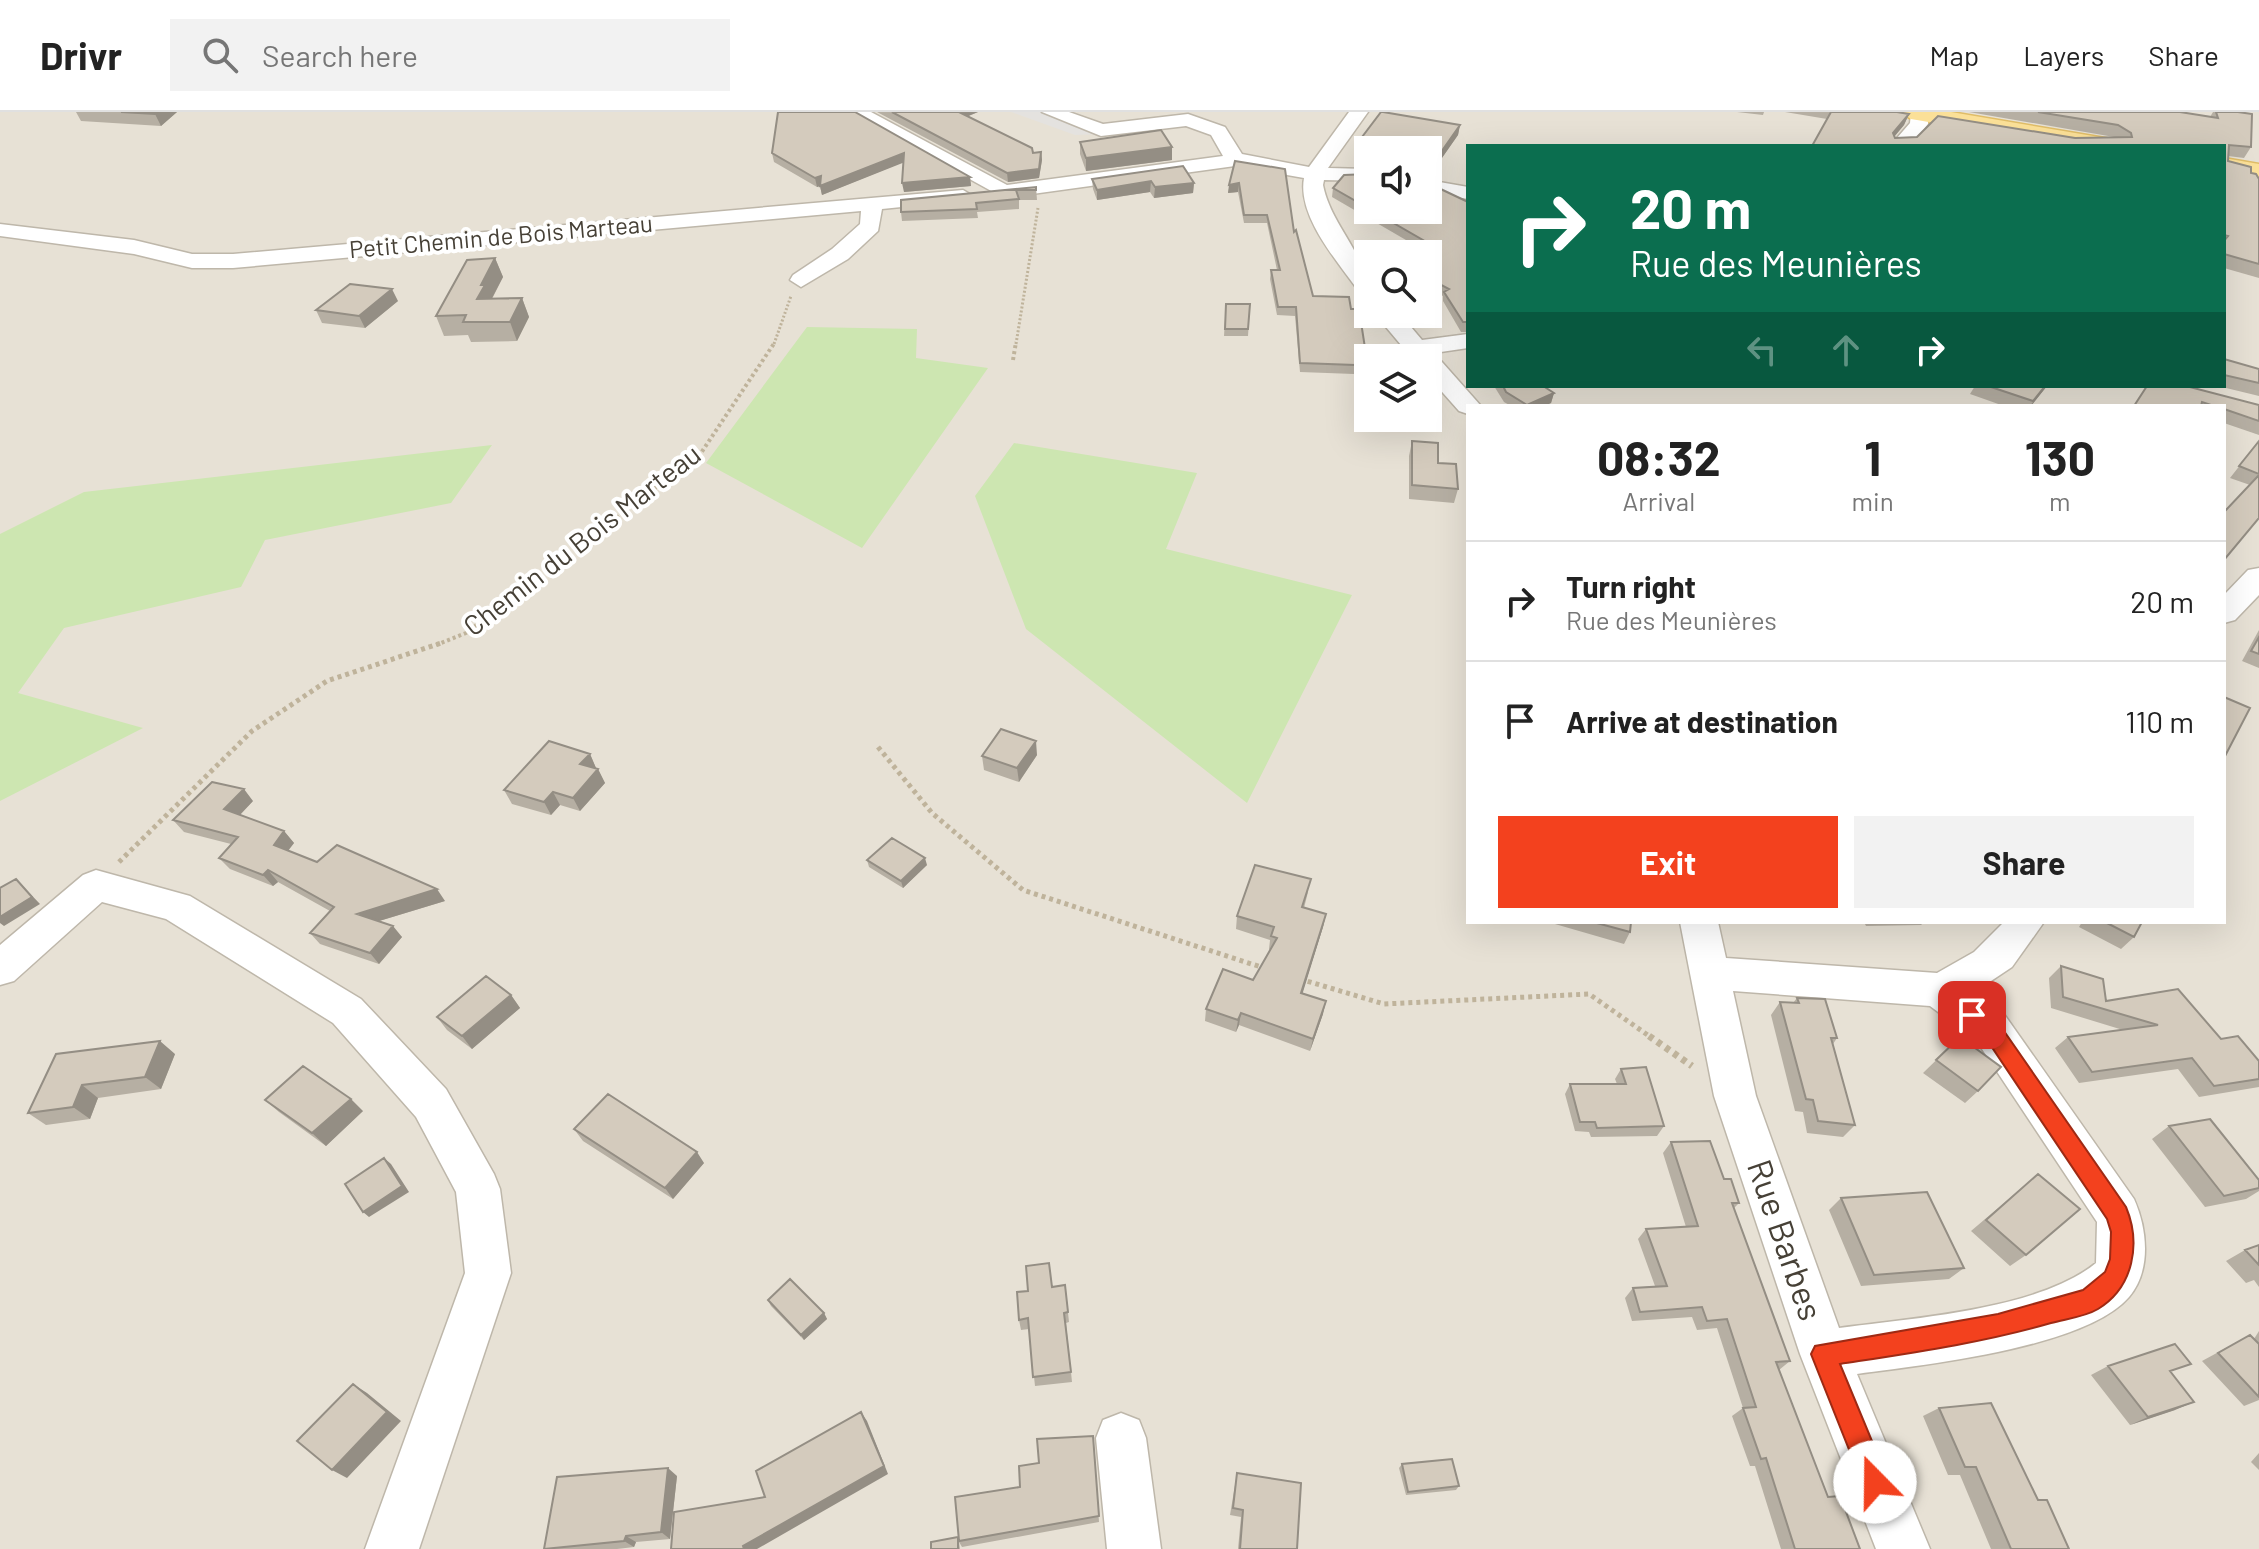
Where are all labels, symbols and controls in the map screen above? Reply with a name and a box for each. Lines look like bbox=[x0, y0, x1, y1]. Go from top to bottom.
search box bbox=[170, 19, 730, 91]
text: Drivr bbox=[40, 32, 122, 78]
icon: search bbox=[198, 33, 242, 77]
text: Search here bbox=[262, 37, 418, 73]
text: Map bbox=[1929, 38, 1979, 72]
text: Layers bbox=[2023, 38, 2104, 72]
text: Share bbox=[2148, 38, 2219, 72]
map controls bbox=[1354, 136, 1442, 432]
button: sound bbox=[1354, 136, 1442, 224]
text: 20 m bbox=[1630, 173, 1751, 240]
icon: right bbox=[1498, 176, 1602, 280]
street label: Petit Chemin de Bois Marteau bbox=[348, 208, 654, 263]
button: search bbox=[1354, 240, 1442, 328]
text: Rue des Meunières bbox=[1630, 241, 1922, 284]
icon: left bbox=[1740, 328, 1784, 372]
icon: ahead bbox=[1824, 328, 1868, 372]
icon: right bbox=[1908, 328, 1952, 372]
button: layers bbox=[1354, 344, 1442, 432]
text: 08:32 bbox=[1597, 428, 1721, 486]
text: 1 bbox=[1864, 428, 1881, 486]
text: 130 bbox=[2025, 428, 2095, 486]
street label: Chemin du Bois Marteau bbox=[456, 436, 707, 642]
text: Arrival bbox=[1622, 485, 1695, 516]
text: min bbox=[1852, 485, 1894, 516]
text: m bbox=[2049, 485, 2071, 516]
text: Turn right bbox=[1566, 568, 1696, 604]
icon: right bbox=[1498, 579, 1542, 623]
text: 20 m bbox=[2130, 583, 2194, 619]
text: Rue des Meunières bbox=[1566, 604, 1777, 635]
icon: arrive bbox=[1498, 699, 1542, 743]
text: Arrive at destination bbox=[1566, 703, 1838, 739]
text: 110 m bbox=[2125, 703, 2194, 739]
button: Exit bbox=[1498, 816, 1838, 908]
button: Share bbox=[1854, 816, 2194, 908]
pin bbox=[1938, 981, 2006, 1049]
icon: arrive bbox=[1950, 993, 1994, 1037]
street label: Rue Barbes bbox=[1740, 1154, 1833, 1325]
position arrow bbox=[1833, 1440, 1917, 1524]

